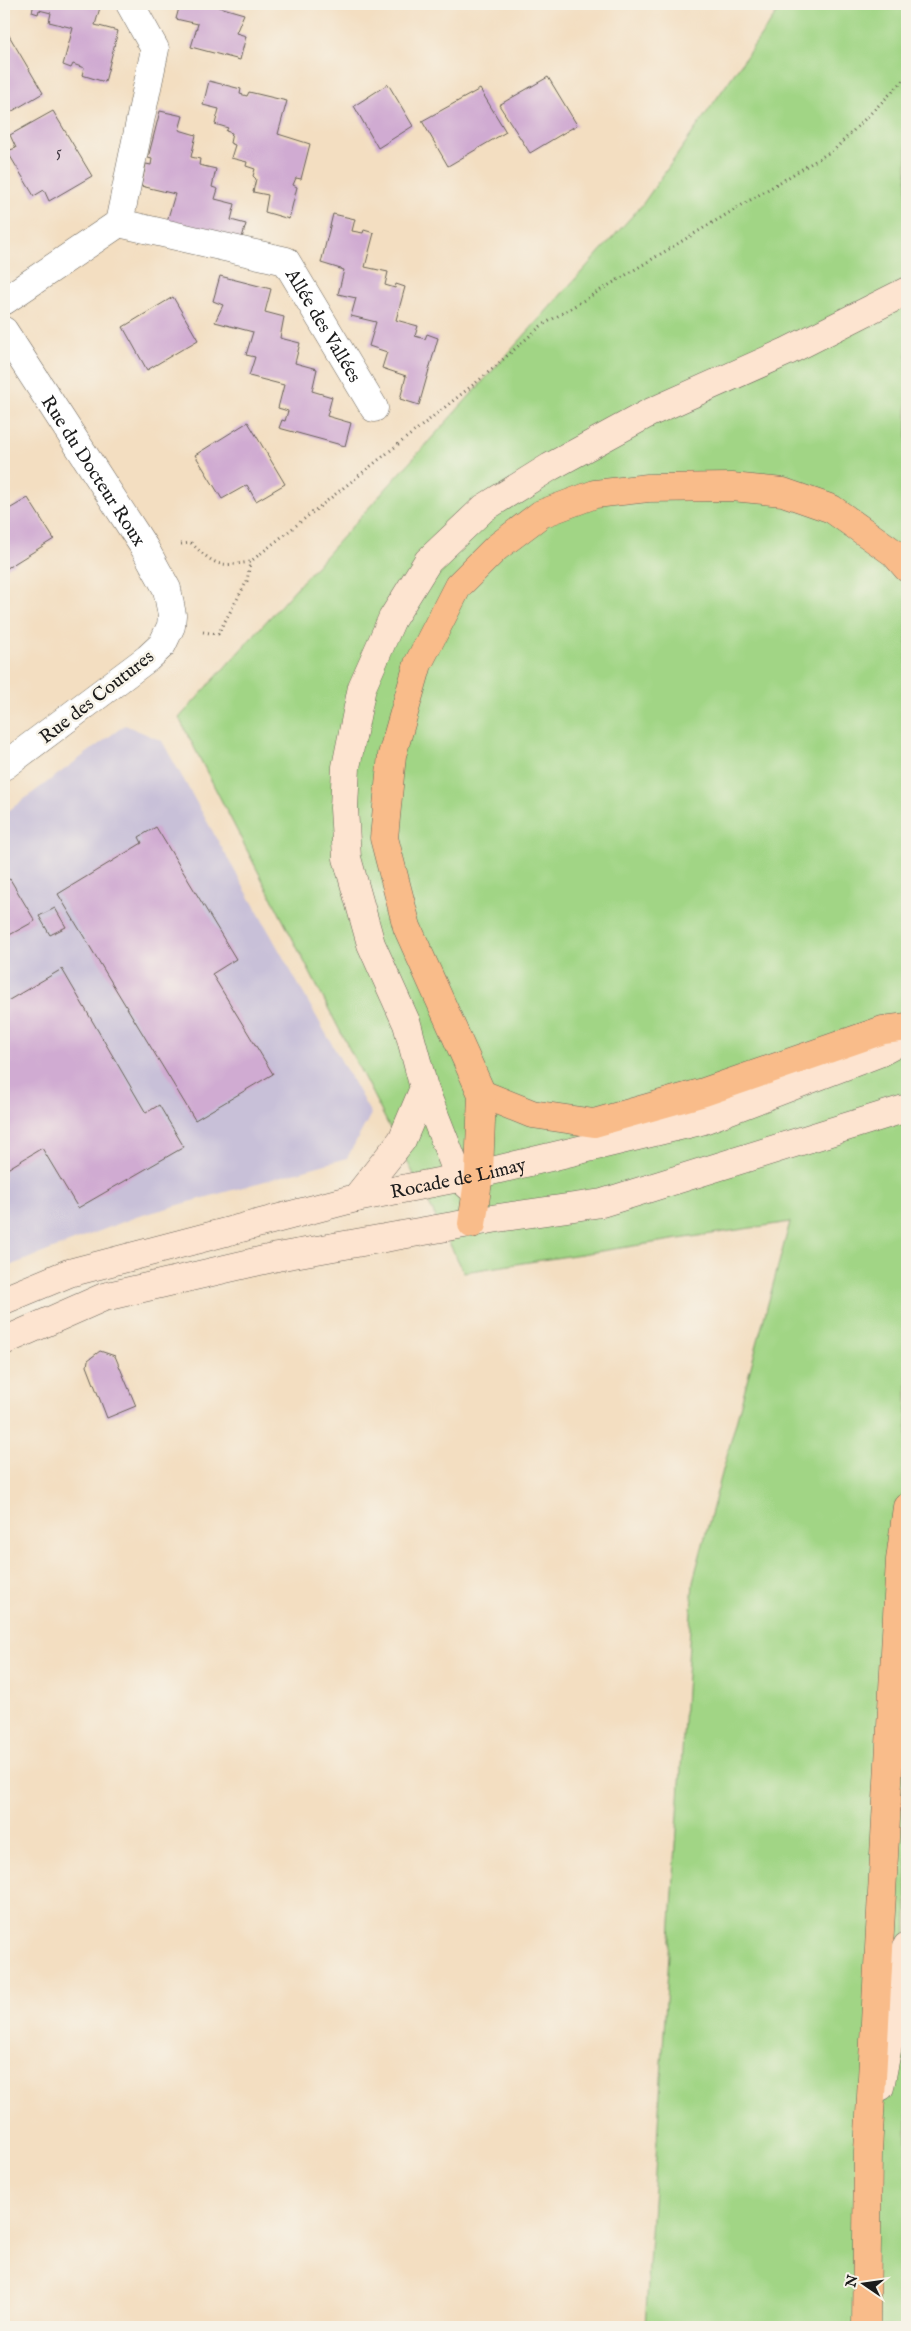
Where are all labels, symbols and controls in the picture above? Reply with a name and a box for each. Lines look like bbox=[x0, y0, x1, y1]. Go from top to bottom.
house number: 5 bbox=[56, 143, 62, 163]
street label: Allée des Vallées bbox=[279, 264, 366, 387]
street label: Rue du Docteur Roux bbox=[35, 391, 150, 551]
street label: Rue des Coutures bbox=[35, 645, 159, 750]
street label: Rocade de Limay bbox=[389, 1153, 529, 1205]
north arrow bbox=[838, 2258, 888, 2308]
text: N bbox=[842, 2273, 862, 2290]

